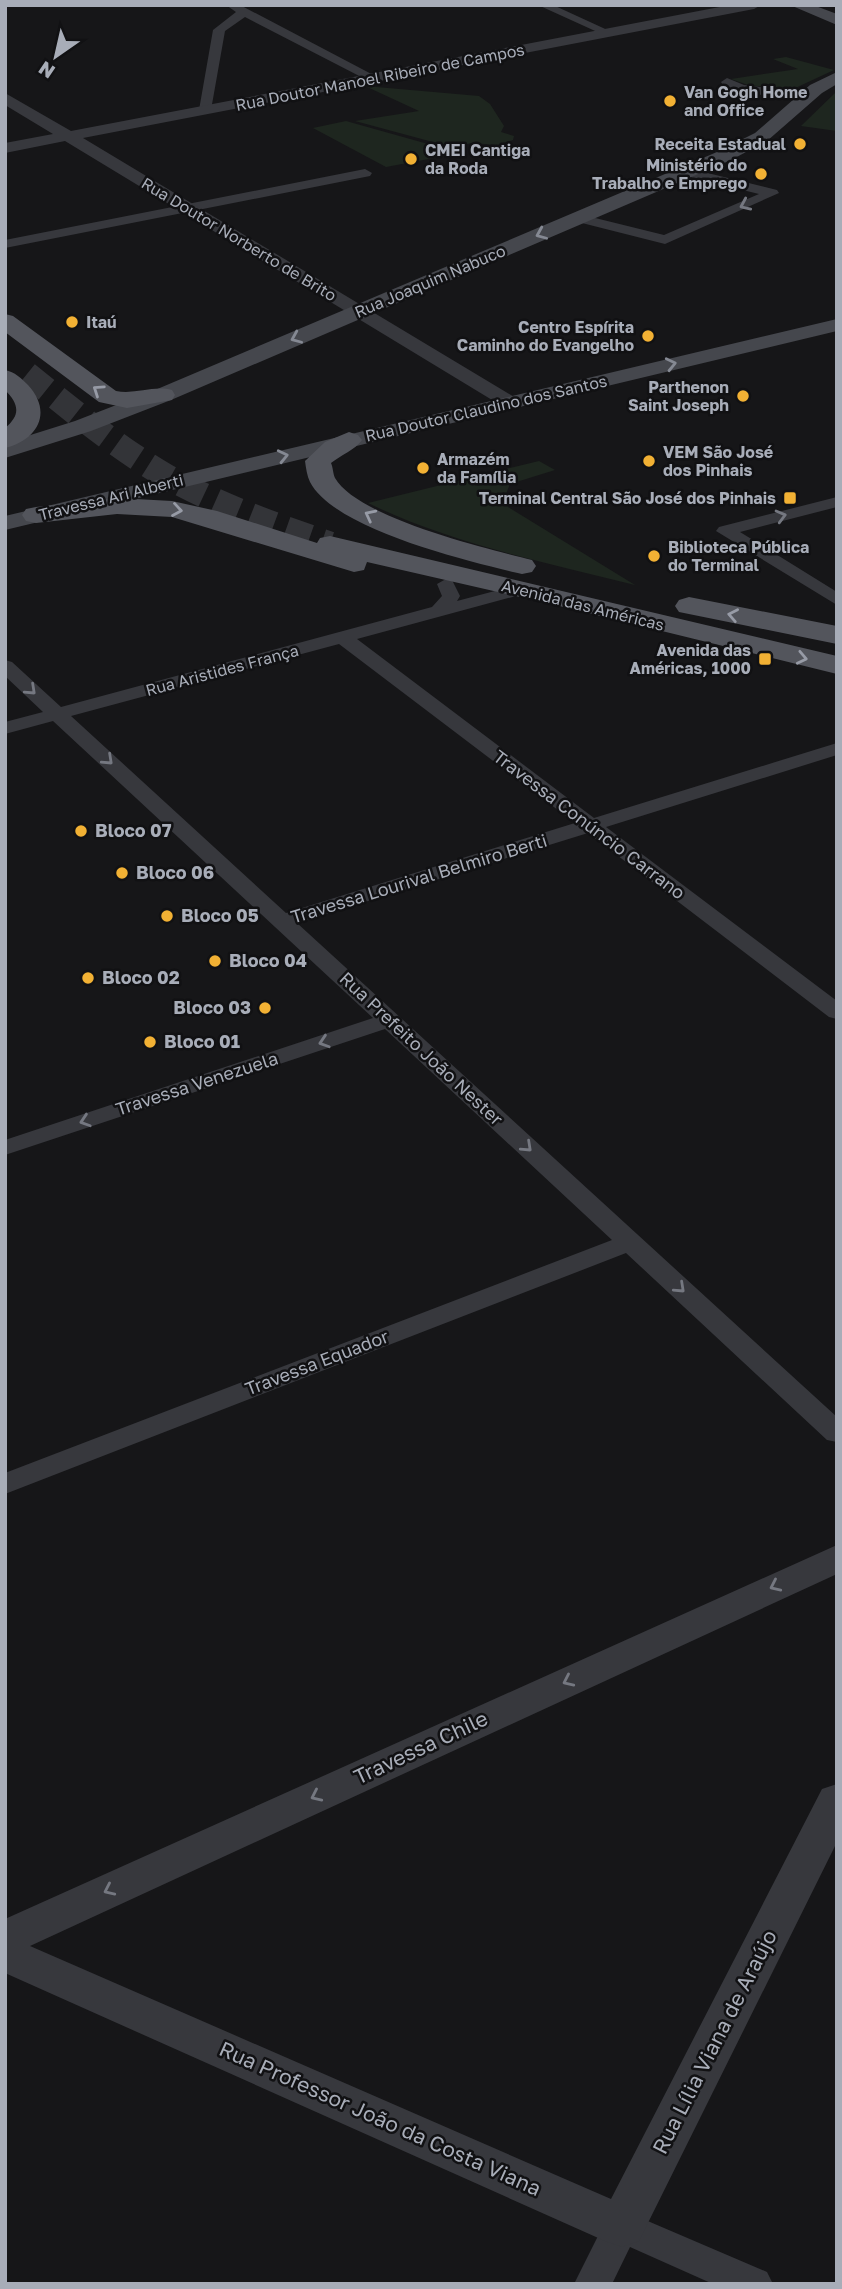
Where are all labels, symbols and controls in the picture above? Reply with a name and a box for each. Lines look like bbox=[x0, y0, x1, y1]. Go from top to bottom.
north arrow bbox=[21, 21, 91, 91]
street label: Rua Doutor Manoel Ribeiro de Campos bbox=[234, 39, 526, 115]
text: N bbox=[34, 57, 59, 84]
place label: Van Gogh Home and Office bbox=[684, 82, 807, 120]
marker: Van Gogh Home and Office bbox=[662, 93, 678, 109]
place label: Receita Estadual bbox=[654, 134, 787, 154]
marker: Receita Estadual bbox=[792, 136, 808, 152]
place label: CMEI Cantiga da Roda bbox=[425, 140, 530, 178]
marker: CMEI Cantiga da Roda bbox=[403, 151, 419, 167]
place label: Ministério do Trabalho e Emprego bbox=[592, 155, 747, 193]
marker: Ministério do Trabalho e Emprego bbox=[753, 166, 769, 182]
street label: Rua Doutor Norberto de Brito bbox=[138, 173, 340, 305]
one-way arrow bbox=[740, 197, 752, 211]
one-way arrow bbox=[536, 226, 548, 240]
street label: Rua Joaquim Nabuco bbox=[352, 240, 508, 322]
place label: Itaú bbox=[86, 312, 117, 332]
marker: Itaú bbox=[64, 314, 80, 330]
place label: Centro Espírita Caminho do Evangelho bbox=[457, 317, 634, 355]
marker: Centro Espírita Caminho do Evangelho bbox=[640, 328, 656, 344]
one-way arrow bbox=[291, 330, 303, 344]
one-way arrow bbox=[664, 358, 676, 373]
street label: Rua Doutor Claudino dos Santos bbox=[363, 370, 609, 446]
place label: Parthenon Saint Joseph bbox=[628, 377, 729, 415]
one-way arrow bbox=[92, 386, 105, 399]
marker: Parthenon Saint Joseph bbox=[735, 388, 751, 404]
place label: VEM São José dos Pinhais bbox=[663, 442, 773, 480]
place label: Armazém da Família bbox=[437, 449, 516, 487]
one-way arrow bbox=[276, 450, 288, 464]
marker: VEM São José dos Pinhais bbox=[641, 453, 657, 469]
marker: Armazém da Família bbox=[415, 460, 431, 476]
street label: Travessa Ari Alberti bbox=[37, 469, 185, 525]
place label: Terminal Central São José dos Pinhais bbox=[479, 488, 776, 508]
marker: Terminal Central São José dos Pinhais bbox=[782, 490, 798, 506]
one-way arrow bbox=[172, 502, 183, 517]
one-way arrow bbox=[364, 510, 377, 524]
one-way arrow bbox=[775, 510, 787, 525]
place label: Biblioteca Pública do Terminal bbox=[668, 537, 809, 575]
marker: Biblioteca Pública do Terminal bbox=[646, 548, 662, 564]
street label: Avenida das Américas bbox=[500, 575, 666, 635]
one-way arrow bbox=[727, 608, 739, 623]
street label: Rua Aristides França bbox=[143, 640, 301, 700]
place label: Avenida das Américas, 1000 bbox=[630, 640, 751, 678]
one-way arrow bbox=[796, 649, 808, 664]
marker: Avenida das Américas, 1000 bbox=[757, 651, 773, 667]
one-way arrow bbox=[23, 682, 36, 694]
street label: Travessa Conúncio Carrano bbox=[489, 745, 690, 904]
one-way arrow bbox=[100, 752, 113, 765]
place label: Bloco 07 bbox=[95, 819, 172, 841]
marker: Bloco 07 bbox=[73, 823, 89, 839]
street label: Travessa Lourival Belmiro Berti bbox=[288, 829, 549, 928]
place label: Bloco 06 bbox=[136, 861, 214, 883]
marker: Bloco 06 bbox=[114, 865, 130, 881]
place label: Bloco 05 bbox=[181, 904, 259, 926]
marker: Bloco 05 bbox=[159, 908, 175, 924]
place label: Bloco 04 bbox=[229, 949, 307, 971]
marker: Bloco 04 bbox=[207, 953, 223, 969]
place label: Bloco 02 bbox=[102, 966, 180, 988]
street label: Rua Prefeito João Nester bbox=[336, 967, 508, 1130]
marker: Bloco 02 bbox=[80, 970, 96, 986]
place label: Bloco 03 bbox=[173, 996, 251, 1018]
marker: Bloco 03 bbox=[257, 1000, 273, 1016]
place label: Bloco 01 bbox=[164, 1030, 240, 1052]
one-way arrow bbox=[319, 1033, 331, 1048]
marker: Bloco 01 bbox=[142, 1034, 158, 1050]
street label: Travessa Venezuela bbox=[113, 1046, 281, 1120]
one-way arrow bbox=[80, 1113, 92, 1127]
one-way arrow bbox=[519, 1139, 532, 1151]
one-way arrow bbox=[672, 1280, 685, 1292]
street label: Travessa Equador bbox=[242, 1325, 391, 1400]
one-way arrow bbox=[770, 1578, 782, 1592]
one-way arrow bbox=[563, 1673, 575, 1687]
street label: Travessa Chile bbox=[349, 1705, 492, 1790]
one-way arrow bbox=[311, 1788, 323, 1802]
one-way arrow bbox=[104, 1882, 116, 1896]
street label: Rua Lília Viana de Araújo bbox=[646, 1925, 782, 2158]
street label: Rua Professor João da Costa Viana bbox=[215, 2035, 545, 2201]

